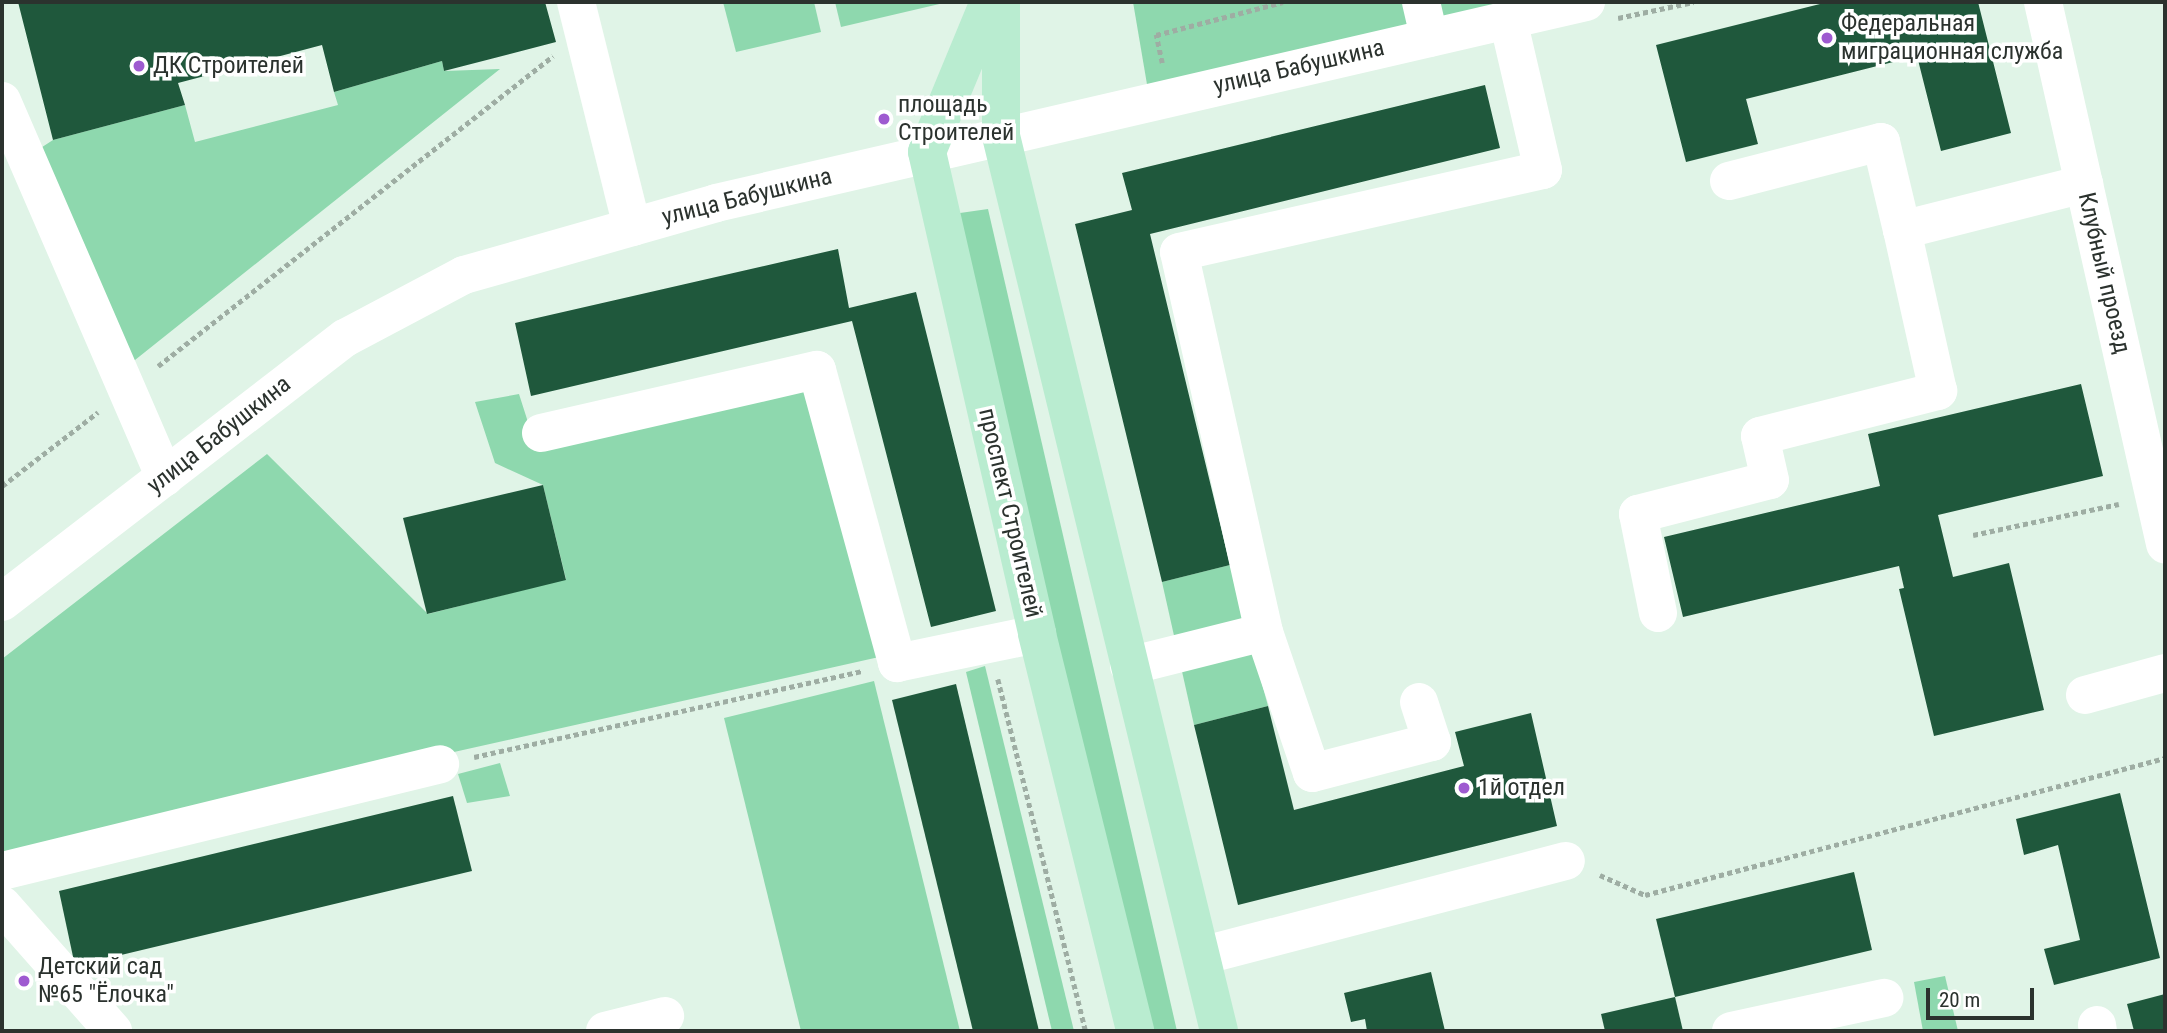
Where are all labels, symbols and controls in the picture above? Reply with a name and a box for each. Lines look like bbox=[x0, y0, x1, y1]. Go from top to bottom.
place label: Федеральная миграционная служба bbox=[1841, 10, 2063, 66]
marker: Федеральная миграционная служба bbox=[1819, 30, 1835, 46]
street label: улица Бабушкина bbox=[1211, 33, 1387, 101]
place label: ДК Строителей bbox=[153, 52, 304, 80]
marker: ДК Строителей bbox=[131, 58, 147, 74]
place label: площадь Строителей bbox=[898, 91, 1014, 147]
marker: площадь Строителей bbox=[876, 111, 892, 127]
street label: улица Бабушкина bbox=[659, 162, 835, 232]
street label: Клубный проезд bbox=[2071, 190, 2137, 356]
street label: улица Бабушкина bbox=[141, 370, 297, 500]
street label: проспект Строителей bbox=[972, 405, 1048, 621]
place label: 1й отдел bbox=[1478, 774, 1565, 802]
marker: 1й отдел bbox=[1456, 780, 1472, 796]
place label: Детский сад №65 "Ёлочка" bbox=[38, 953, 174, 1009]
marker: Детский сад №65 "Ёлочка" bbox=[16, 973, 32, 989]
scale bar bbox=[1929, 974, 2038, 1018]
text: 20 m bbox=[1939, 988, 1980, 1012]

